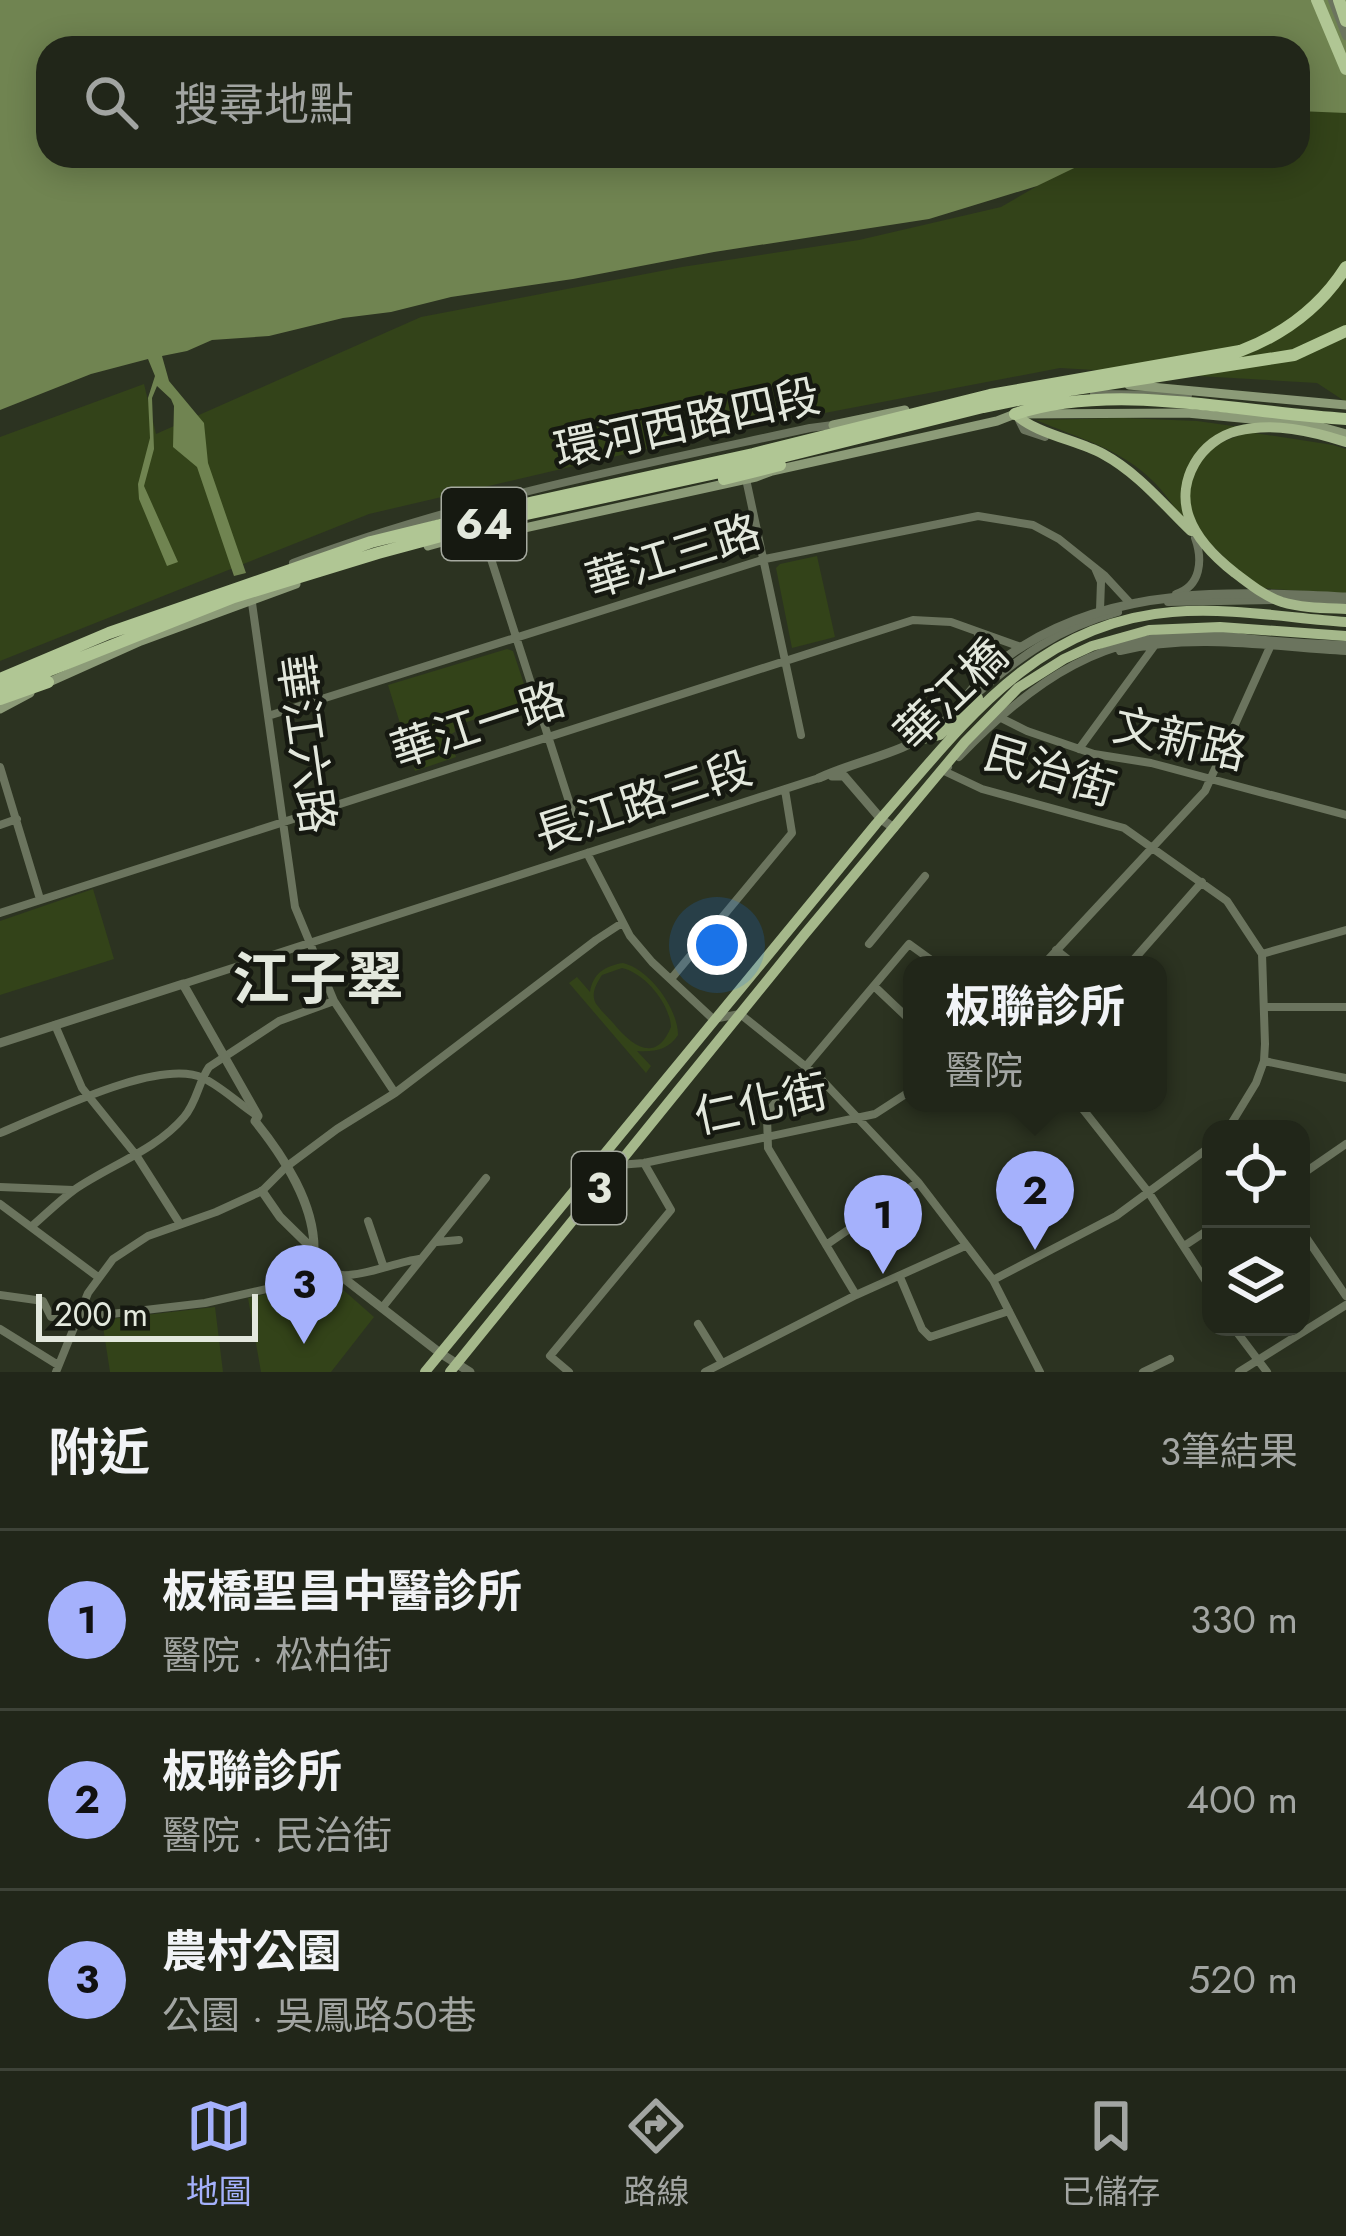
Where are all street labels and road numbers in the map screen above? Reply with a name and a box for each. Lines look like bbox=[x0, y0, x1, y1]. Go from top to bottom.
street label: 環河西路四段 bbox=[548, 363, 826, 483]
road number: 64 bbox=[442, 488, 526, 560]
street label: 華江三路 bbox=[577, 499, 769, 613]
street label: 華江橋 bbox=[880, 624, 1022, 764]
street label: 華江六路 bbox=[261, 650, 351, 838]
street label: 華江一路 bbox=[382, 666, 574, 784]
street label: 文新路 bbox=[1107, 692, 1253, 786]
street label: 民治街 bbox=[976, 720, 1124, 822]
street label: 長江路三段 bbox=[526, 735, 760, 867]
street label: 仁化街 bbox=[688, 1058, 834, 1150]
road number: 3 bbox=[572, 1152, 626, 1224]

